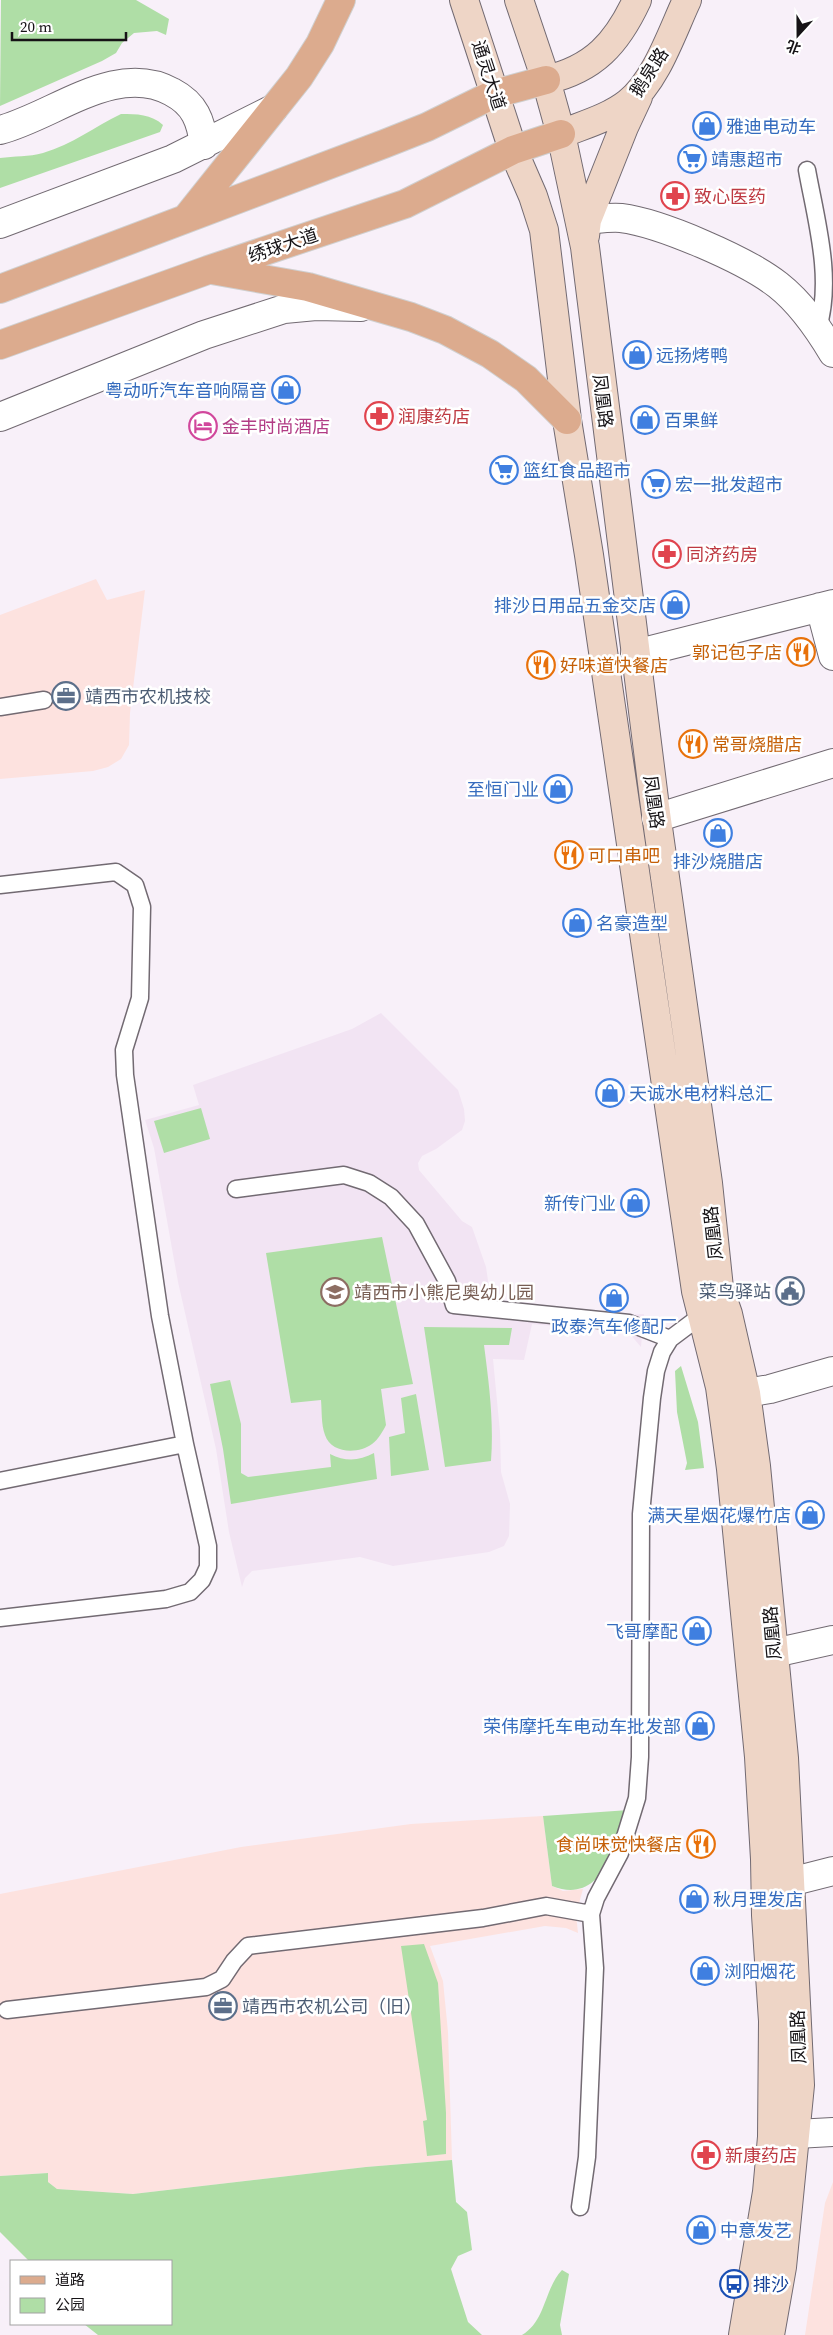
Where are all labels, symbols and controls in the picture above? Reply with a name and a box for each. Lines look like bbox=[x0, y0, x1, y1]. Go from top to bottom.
scale bar bbox=[12, 10, 126, 42]
north arrow bbox=[773, 10, 823, 60]
text: 20 m bbox=[20, 16, 52, 37]
text: 北 bbox=[783, 35, 803, 59]
street label: 通灵大道 bbox=[466, 37, 512, 113]
street label: 鹅泉路 bbox=[624, 43, 674, 101]
shop icon: 雅迪电动车 bbox=[692, 111, 722, 141]
place label: 雅迪电动车 bbox=[726, 114, 816, 139]
supermarket icon: 靖惠超市 bbox=[677, 144, 707, 174]
place label: 靖惠超市 bbox=[711, 147, 783, 172]
pharmacy icon: 致心医药 bbox=[660, 181, 690, 211]
place label: 致心医药 bbox=[694, 184, 766, 209]
street label: 绣球大道 bbox=[245, 222, 321, 268]
shop icon: 远扬烤鸭 bbox=[622, 340, 652, 370]
place label: 远扬烤鸭 bbox=[656, 343, 728, 368]
street label: 凤凰路 bbox=[587, 373, 619, 429]
shop icon: 粤动听汽车音响隔音 bbox=[271, 375, 301, 405]
place label: 粤动听汽车音响隔音 bbox=[105, 378, 267, 403]
pharmacy icon: 润康药店 bbox=[364, 401, 394, 431]
place label: 润康药店 bbox=[398, 404, 470, 429]
shop icon: 百果鲜 bbox=[630, 405, 660, 435]
place label: 百果鲜 bbox=[664, 408, 718, 433]
hotel icon: 金丰时尚酒店 bbox=[188, 411, 218, 441]
place label: 金丰时尚酒店 bbox=[222, 414, 330, 439]
supermarket icon: 篮红食品超市 bbox=[489, 455, 519, 485]
place label: 篮红食品超市 bbox=[523, 458, 631, 483]
supermarket icon: 宏一批发超市 bbox=[641, 469, 671, 499]
place label: 宏一批发超市 bbox=[675, 472, 783, 497]
pharmacy icon: 同济药房 bbox=[652, 539, 682, 569]
place label: 同济药房 bbox=[686, 542, 758, 567]
shop icon: 排沙日用品五金交店 bbox=[660, 590, 690, 620]
place label: 排沙日用品五金交店 bbox=[494, 593, 656, 618]
restaurant icon: 郭记包子店 bbox=[786, 637, 816, 667]
place label: 郭记包子店 bbox=[692, 640, 782, 665]
restaurant icon: 好味道快餐店 bbox=[526, 650, 556, 680]
place label: 好味道快餐店 bbox=[560, 653, 668, 678]
office icon: 靖西市农机技校 bbox=[51, 681, 81, 711]
place label: 靖西市农机技校 bbox=[85, 684, 211, 709]
restaurant icon: 常哥烧腊店 bbox=[678, 729, 708, 759]
place label: 常哥烧腊店 bbox=[712, 732, 802, 757]
shop icon: 至恒门业 bbox=[543, 774, 573, 804]
street label: 凤凰路 bbox=[638, 774, 670, 830]
place label: 至恒门业 bbox=[467, 777, 539, 802]
shop icon: 排沙烧腊店 bbox=[703, 818, 733, 848]
restaurant icon: 可口串吧 bbox=[554, 840, 584, 870]
place label: 可口串吧 bbox=[588, 843, 660, 868]
place label: 排沙烧腊店 bbox=[673, 849, 763, 874]
shop icon: 名豪造型 bbox=[562, 908, 592, 938]
place label: 名豪造型 bbox=[596, 911, 668, 936]
shop icon: 天诚水电材料总汇 bbox=[595, 1078, 625, 1108]
place label: 天诚水电材料总汇 bbox=[629, 1081, 773, 1106]
shop icon: 新传门业 bbox=[620, 1188, 650, 1218]
place label: 新传门业 bbox=[544, 1191, 616, 1216]
street label: 凤凰路 bbox=[698, 1205, 728, 1261]
public building icon: 菜鸟驿站 bbox=[775, 1276, 805, 1306]
school or university icon: 靖西市小熊尼奥幼儿园 bbox=[320, 1277, 350, 1307]
place label: 菜鸟驿站 bbox=[699, 1279, 771, 1304]
place label: 靖西市小熊尼奥幼儿园 bbox=[354, 1280, 534, 1305]
shop icon: 政泰汽车修配厂 bbox=[599, 1283, 629, 1313]
place label: 政泰汽车修配厂 bbox=[551, 1314, 677, 1339]
shop icon: 满天星烟花爆竹店 bbox=[795, 1500, 825, 1530]
place label: 满天星烟花爆竹店 bbox=[647, 1503, 791, 1528]
street label: 凤凰路 bbox=[757, 1605, 787, 1661]
shop icon: 飞哥摩配 bbox=[682, 1616, 712, 1646]
place label: 飞哥摩配 bbox=[606, 1619, 678, 1644]
shop icon: 荣伟摩托车电动车批发部 bbox=[685, 1711, 715, 1741]
place label: 荣伟摩托车电动车批发部 bbox=[483, 1714, 681, 1739]
restaurant icon: 食尚味觉快餐店 bbox=[686, 1829, 716, 1859]
place label: 食尚味觉快餐店 bbox=[556, 1832, 682, 1857]
shop icon: 秋月理发店 bbox=[679, 1884, 709, 1914]
place label: 秋月理发店 bbox=[713, 1887, 803, 1912]
shop icon: 浏阳烟花 bbox=[690, 1956, 720, 1986]
place label: 浏阳烟花 bbox=[724, 1959, 796, 1984]
office icon: 靖西市农机公司（旧） bbox=[208, 1991, 238, 2021]
place label: 靖西市农机公司（旧） bbox=[242, 1994, 422, 2019]
street label: 凤凰路 bbox=[785, 2010, 811, 2064]
pharmacy icon: 新康药店 bbox=[691, 2140, 721, 2170]
place label: 新康药店 bbox=[725, 2143, 797, 2168]
shop icon: 中意发艺 bbox=[686, 2215, 716, 2245]
place label: 中意发艺 bbox=[720, 2218, 792, 2243]
legend bbox=[10, 2260, 172, 2325]
text: 道路 bbox=[55, 2269, 85, 2290]
bus stop icon: 排沙 bbox=[719, 2269, 749, 2299]
place label: 排沙 bbox=[753, 2272, 789, 2297]
text: 公园 bbox=[55, 2294, 85, 2315]

